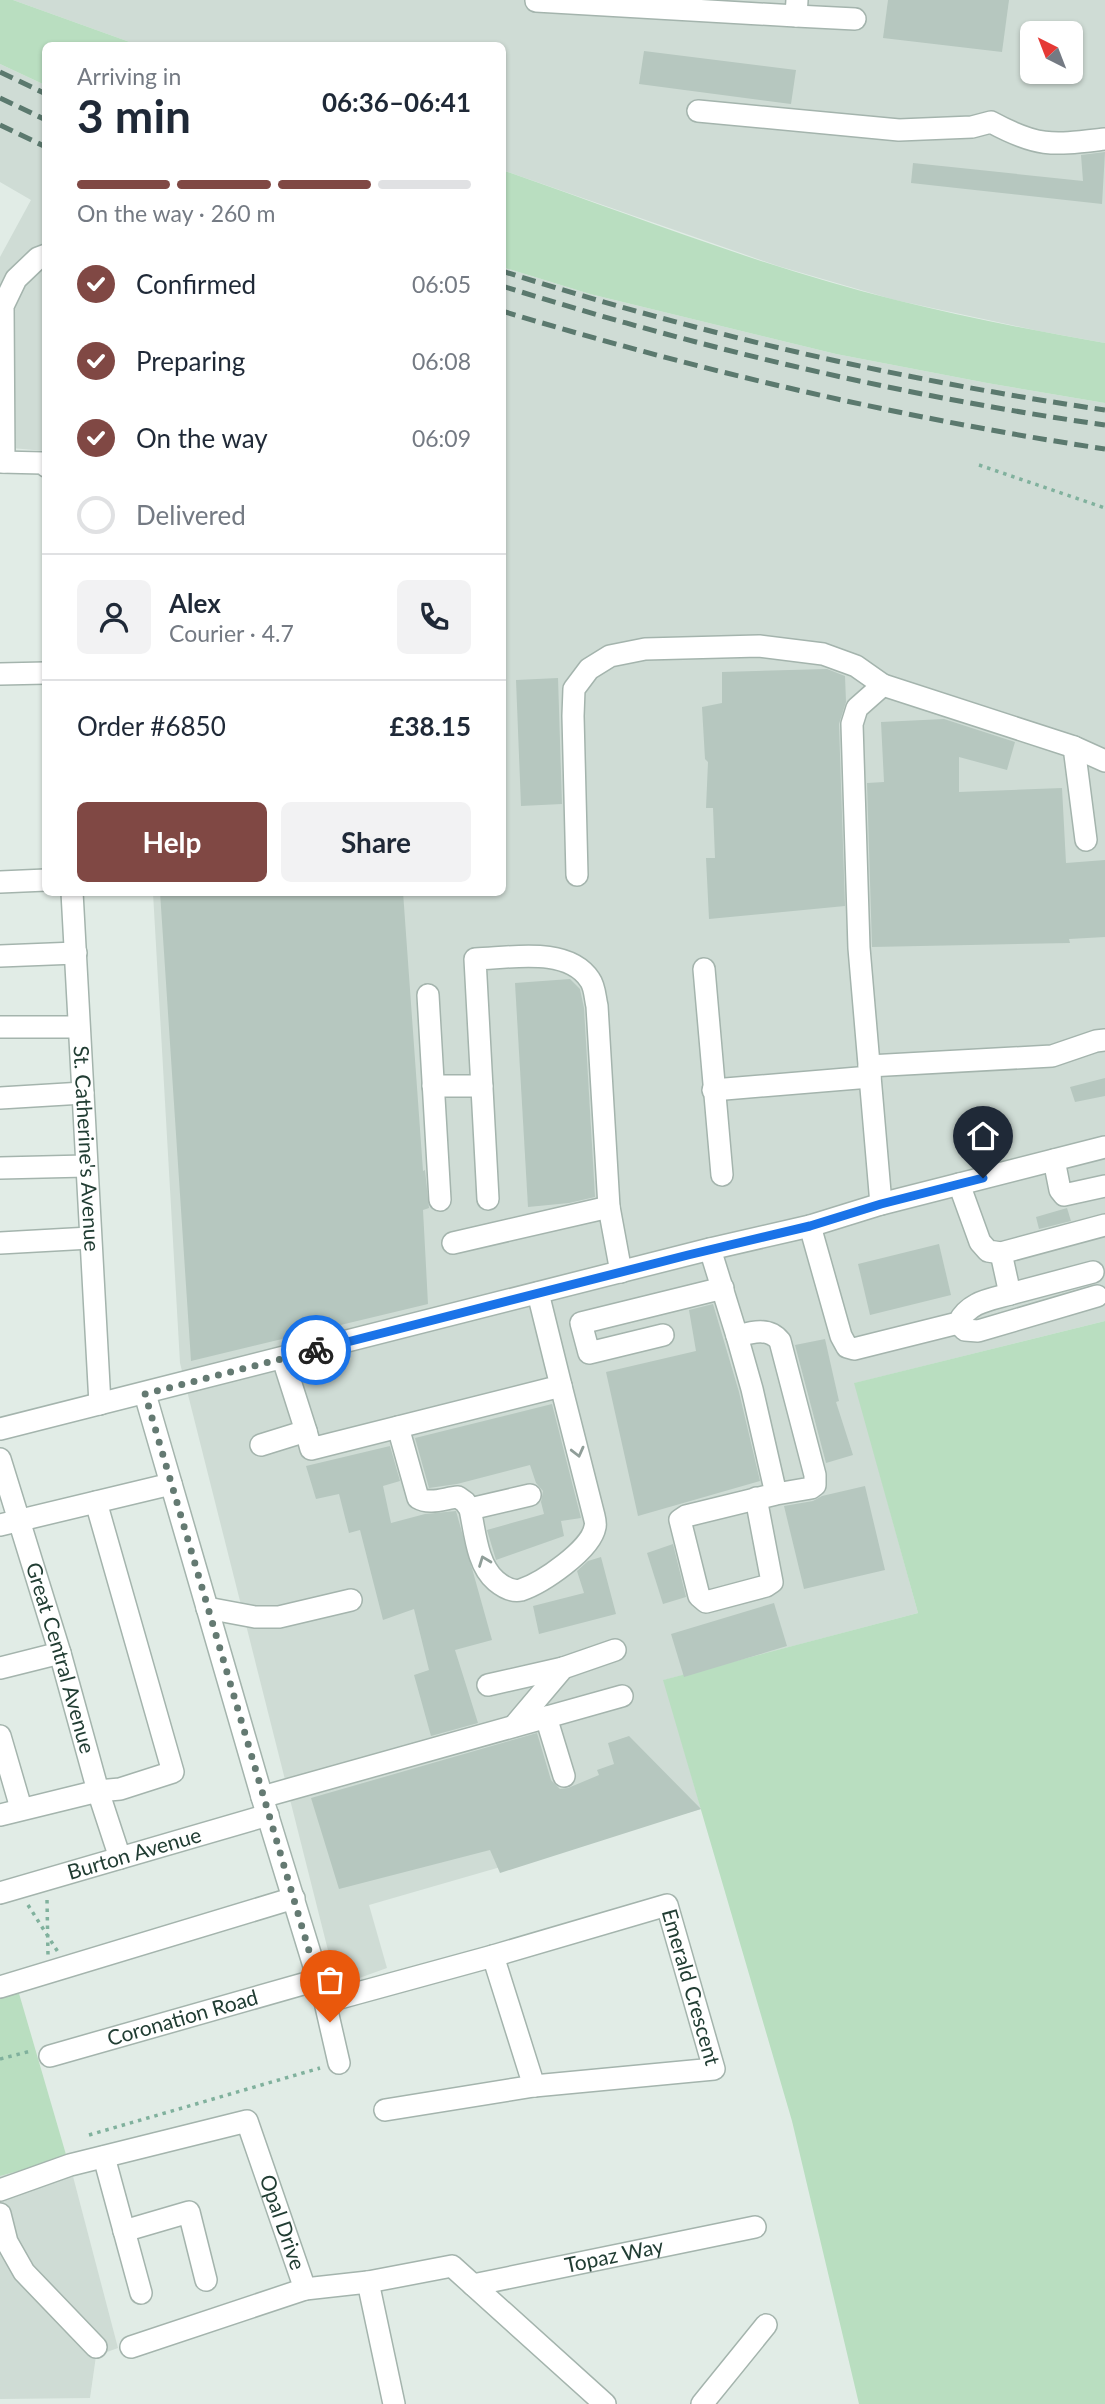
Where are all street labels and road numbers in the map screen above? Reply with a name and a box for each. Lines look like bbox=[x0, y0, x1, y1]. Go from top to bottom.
street label: St. Catherine's Avenue bbox=[69, 1045, 106, 1252]
street label: Great Central Avenue bbox=[22, 1559, 101, 1756]
street label: Burton Avenue bbox=[64, 1821, 204, 1884]
street label: Emerald Crescent bbox=[658, 1906, 726, 2068]
street label: Coronation Road bbox=[104, 1983, 261, 2050]
street label: Opal Drive bbox=[255, 2171, 311, 2273]
street label: Topaz Way bbox=[562, 2232, 665, 2277]

